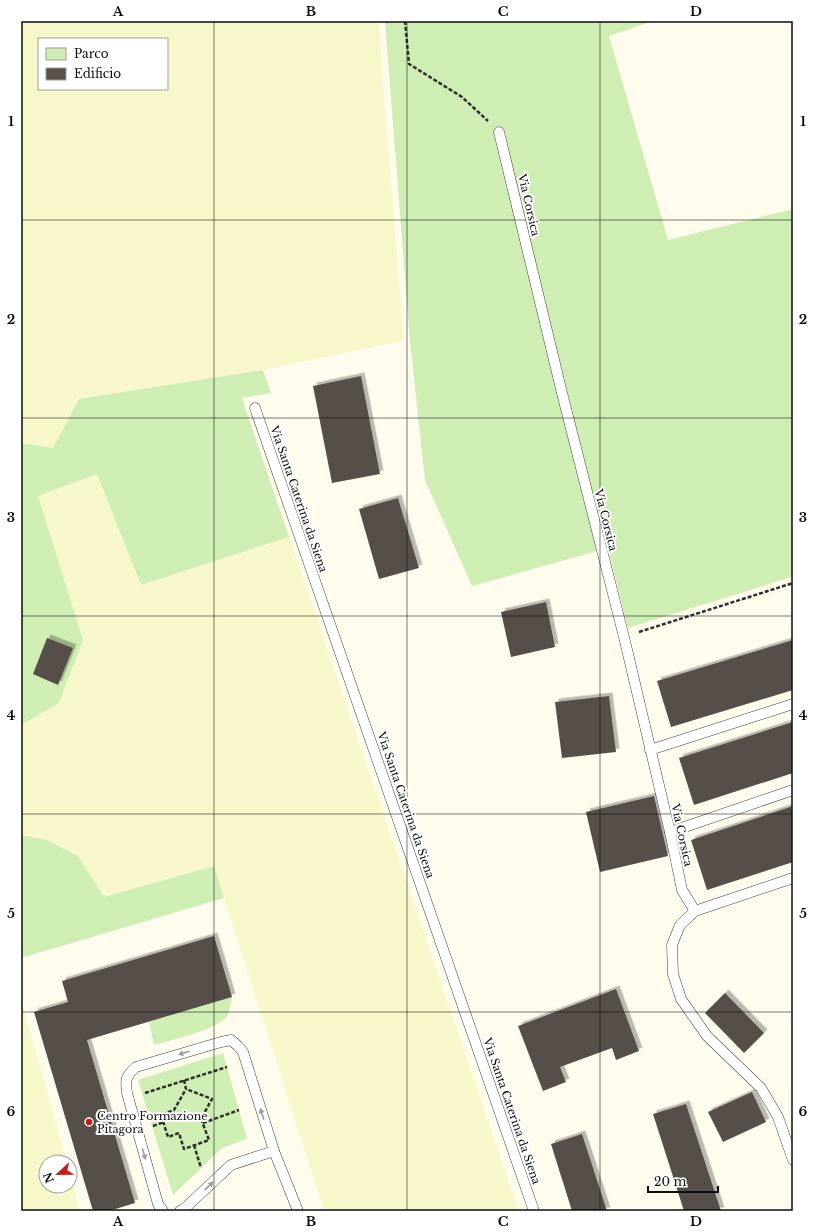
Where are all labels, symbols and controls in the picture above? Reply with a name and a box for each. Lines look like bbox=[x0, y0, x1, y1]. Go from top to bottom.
text: A bbox=[112, 3, 124, 20]
text: B bbox=[306, 3, 316, 20]
text: C bbox=[498, 3, 509, 20]
text: D bbox=[690, 3, 702, 20]
legend bbox=[38, 38, 168, 90]
text: Parco bbox=[74, 46, 109, 61]
text: Edificio bbox=[74, 66, 121, 81]
text: 1 bbox=[8, 113, 14, 130]
text: 1 bbox=[800, 113, 806, 130]
street label: Via Corsica bbox=[515, 172, 543, 238]
text: 2 bbox=[7, 311, 15, 328]
text: 2 bbox=[799, 311, 807, 328]
street label: Via Santa Caterina da Siena bbox=[267, 423, 331, 575]
street label: Via Corsica bbox=[591, 487, 621, 553]
text: 3 bbox=[7, 509, 15, 526]
text: 3 bbox=[799, 509, 807, 526]
text: 4 bbox=[7, 707, 16, 724]
text: 4 bbox=[799, 707, 808, 724]
street label: Via Santa Caterina da Siena bbox=[374, 729, 438, 881]
street label: Via Corsica bbox=[668, 802, 696, 868]
text: 5 bbox=[7, 905, 15, 922]
text: 5 bbox=[799, 905, 807, 922]
street label: Via Santa Caterina da Siena bbox=[480, 1035, 544, 1187]
one-way arrow bbox=[178, 1050, 190, 1056]
text: 6 bbox=[7, 1103, 16, 1120]
text: 6 bbox=[799, 1103, 808, 1120]
one-way arrow bbox=[259, 1107, 265, 1119]
place label: Centro Formazione Pitagora bbox=[97, 1109, 208, 1136]
marker: Centro Formazione Pitagora bbox=[84, 1117, 94, 1127]
one-way arrow bbox=[141, 1149, 147, 1161]
north arrow bbox=[38, 1154, 78, 1194]
scale bar bbox=[648, 1168, 718, 1194]
text: N bbox=[40, 1170, 57, 1185]
text: 20 m bbox=[654, 1174, 686, 1189]
one-way arrow bbox=[204, 1181, 214, 1191]
text: A bbox=[112, 1213, 124, 1230]
text: B bbox=[306, 1213, 316, 1230]
text: C bbox=[498, 1213, 509, 1230]
text: D bbox=[690, 1213, 702, 1230]

